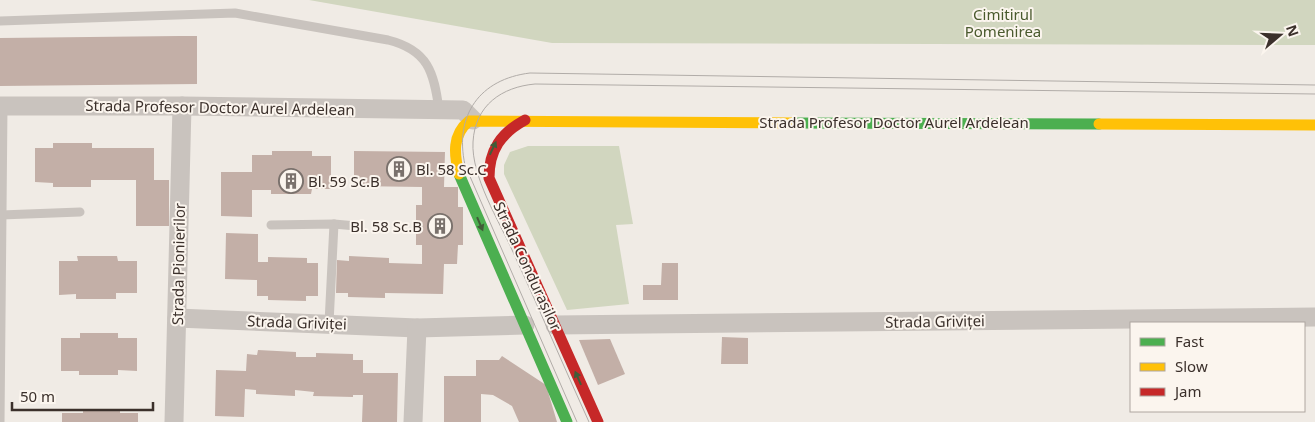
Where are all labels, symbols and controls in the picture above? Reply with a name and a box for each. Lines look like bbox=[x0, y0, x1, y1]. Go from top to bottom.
park label: Cimitirul Pomenirea bbox=[965, 4, 1041, 41]
north arrow bbox=[1255, 10, 1305, 60]
text: N bbox=[1282, 22, 1304, 39]
street label: Strada Profesor Doctor Aurel Ardelean bbox=[85, 95, 355, 119]
street label: Strada Profesor Doctor Aurel Ardelean bbox=[759, 112, 1029, 132]
one-way arrow bbox=[490, 141, 498, 155]
building icon: Bl. 58 Sc.C bbox=[386, 156, 412, 182]
place label: Bl. 58 Sc.C bbox=[416, 159, 487, 179]
building icon: Bl. 59 Sc.B bbox=[278, 168, 304, 194]
place label: Bl. 59 Sc.B bbox=[308, 171, 380, 191]
street label: Strada Condurașilor bbox=[489, 198, 567, 334]
street label: Strada Pionierilor bbox=[167, 203, 189, 325]
building icon: Bl. 58 Sc.B bbox=[427, 213, 453, 239]
place label: Bl. 58 Sc.B bbox=[350, 216, 422, 236]
one-way arrow bbox=[476, 217, 484, 231]
street label: Strada Griviței bbox=[247, 310, 347, 334]
street label: Strada Griviței bbox=[885, 310, 985, 332]
legend bbox=[1130, 322, 1305, 412]
text: Fast bbox=[1175, 331, 1204, 351]
text: Slow bbox=[1175, 356, 1208, 376]
one-way arrow bbox=[574, 371, 582, 385]
scale bar bbox=[12, 380, 154, 412]
text: Jam bbox=[1173, 381, 1202, 401]
text: 50 m bbox=[20, 386, 55, 406]

